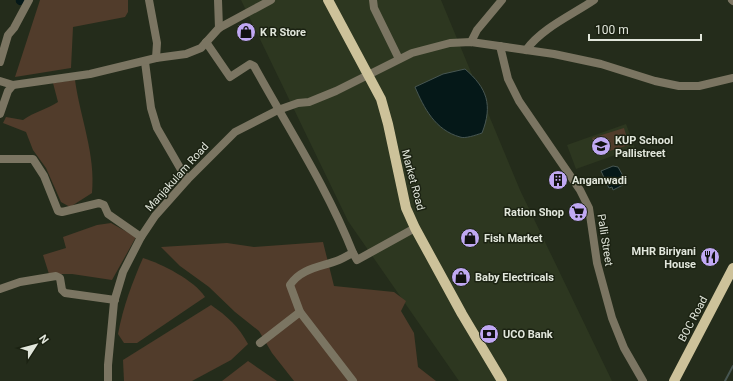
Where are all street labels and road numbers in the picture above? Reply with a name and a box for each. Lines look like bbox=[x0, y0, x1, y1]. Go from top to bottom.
street label: Manjakulam Road bbox=[143, 140, 211, 214]
street label: Market Road bbox=[399, 148, 427, 212]
street label: Palli Street bbox=[594, 213, 616, 267]
street label: BOC Road bbox=[676, 294, 710, 344]

